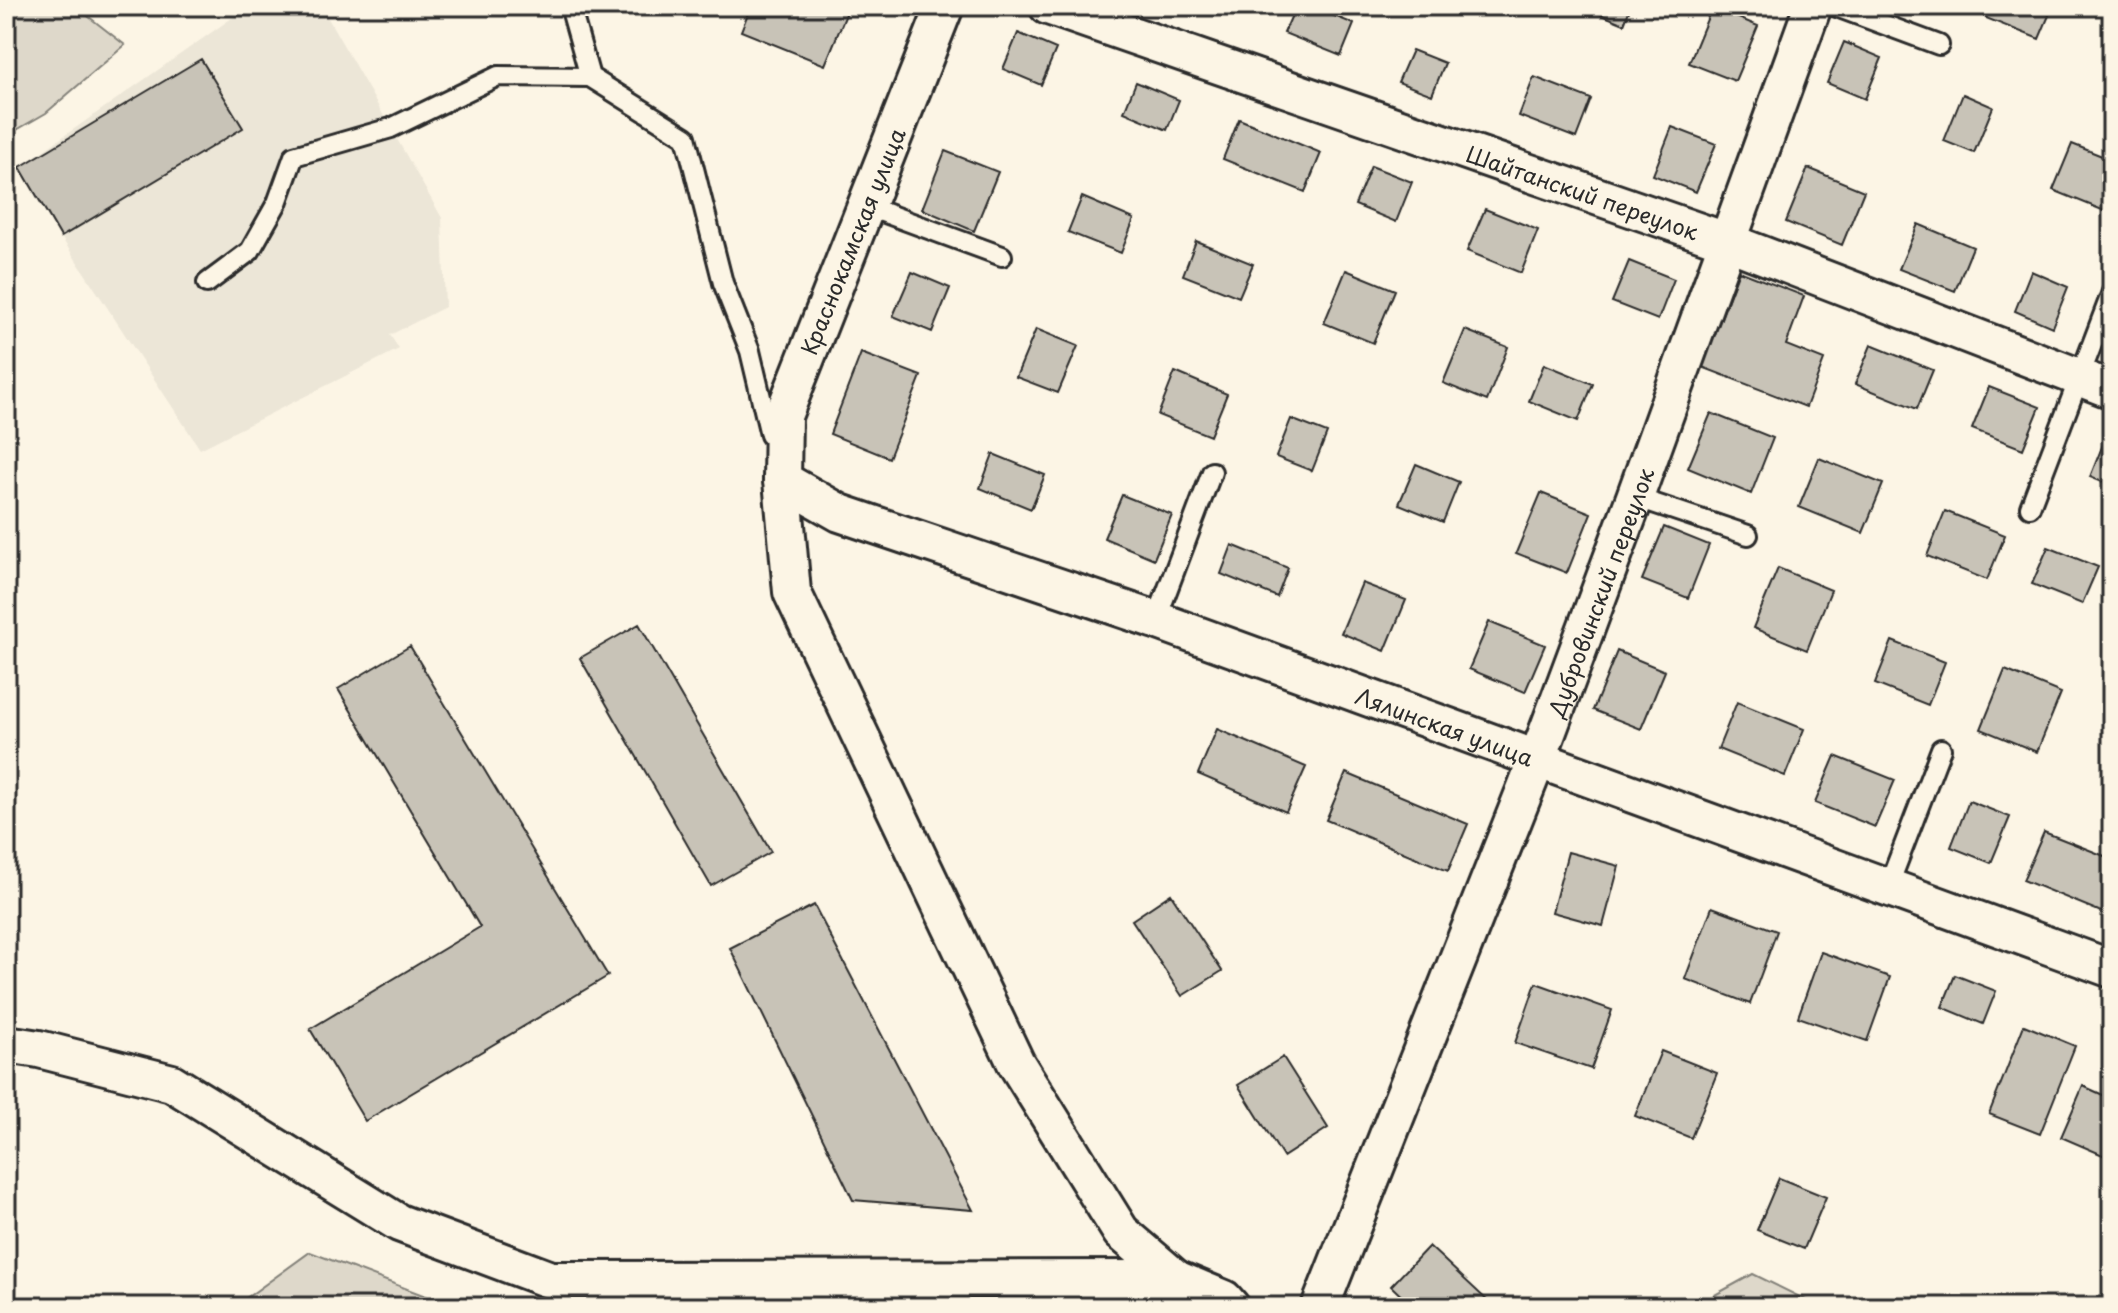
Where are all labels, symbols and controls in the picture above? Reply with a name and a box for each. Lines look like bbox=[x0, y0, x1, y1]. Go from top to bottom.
street label: Краснокамская улица bbox=[791, 122, 913, 359]
street label: Шайтанский переулок bbox=[1462, 136, 1704, 247]
street label: Дубровинский переулок bbox=[1538, 462, 1661, 722]
street label: Лялинская улица bbox=[1352, 678, 1539, 773]

